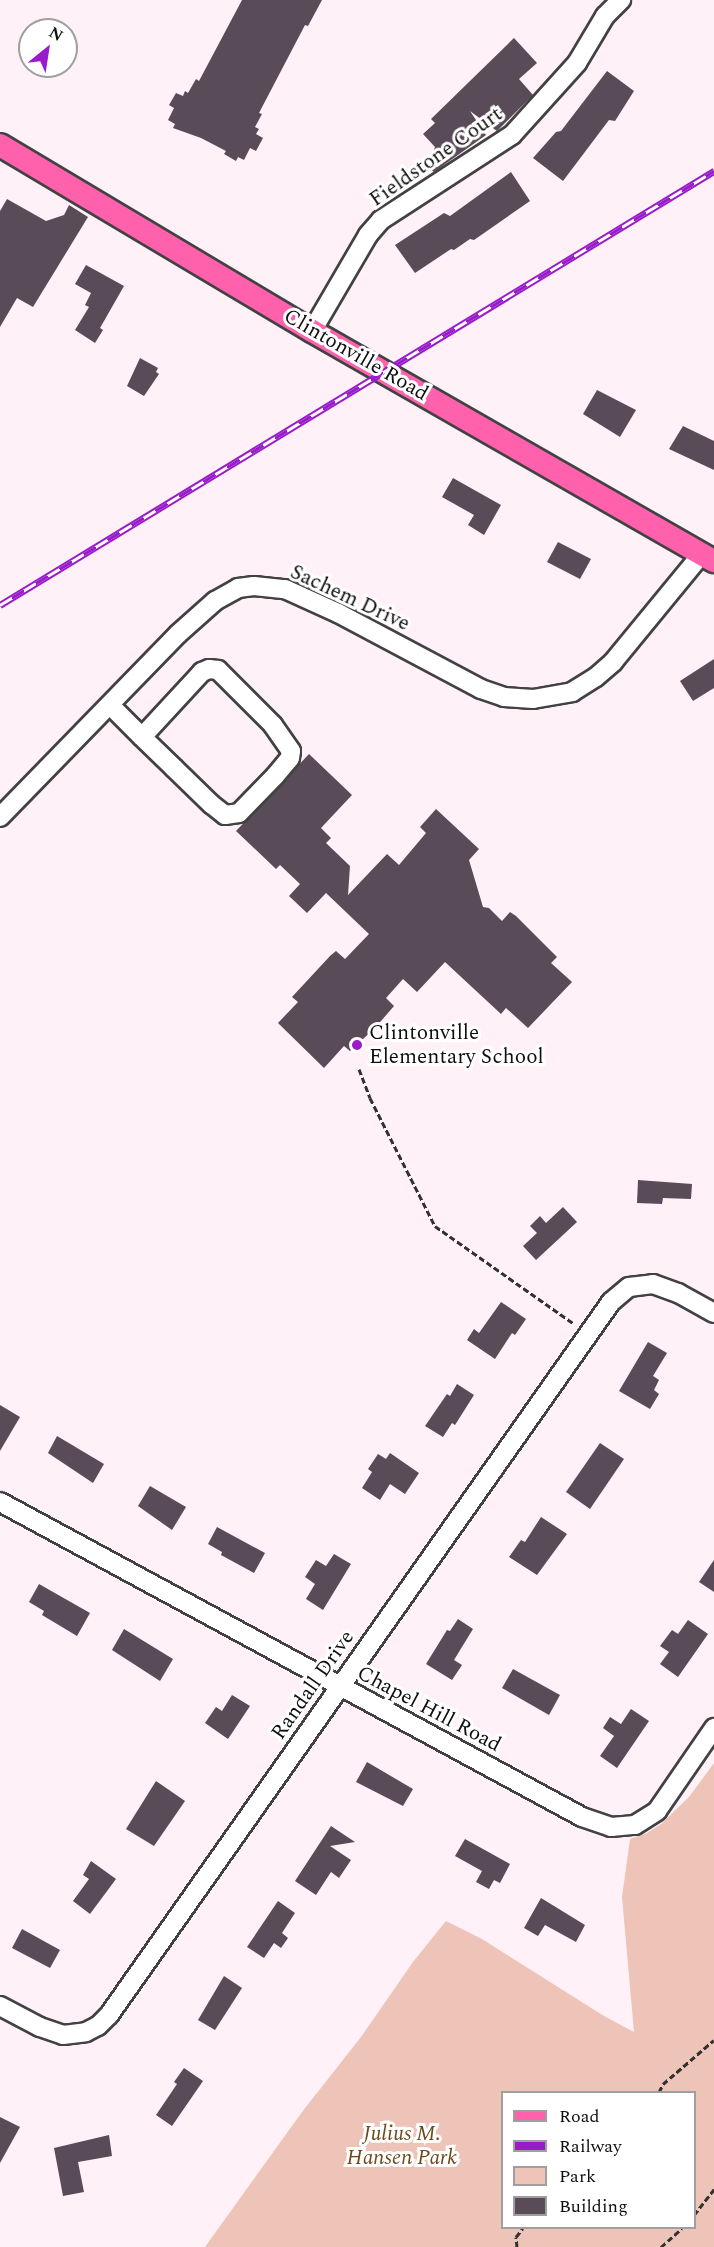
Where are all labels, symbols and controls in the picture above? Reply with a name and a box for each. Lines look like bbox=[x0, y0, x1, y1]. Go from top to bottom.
north arrow bbox=[18, 18, 78, 78]
text: N bbox=[44, 20, 68, 48]
street label: Fieldstone Court bbox=[365, 102, 507, 212]
street label: Clintonville Road bbox=[279, 303, 433, 407]
street label: Sachem Drive bbox=[286, 559, 414, 637]
place label: Clintonville Elementary School bbox=[369, 1020, 544, 1070]
marker: Clintonville Elementary School bbox=[350, 1038, 364, 1052]
street label: Randall Drive bbox=[266, 1626, 360, 1744]
street label: Chapel Hill Road bbox=[353, 1660, 505, 1758]
legend bbox=[501, 2091, 696, 2229]
text: Road bbox=[559, 2103, 600, 2130]
park label: Julius M. Hansen Park bbox=[347, 2121, 457, 2171]
text: Railway bbox=[559, 2133, 622, 2160]
text: Park bbox=[559, 2163, 596, 2190]
text: Building bbox=[559, 2193, 628, 2220]

